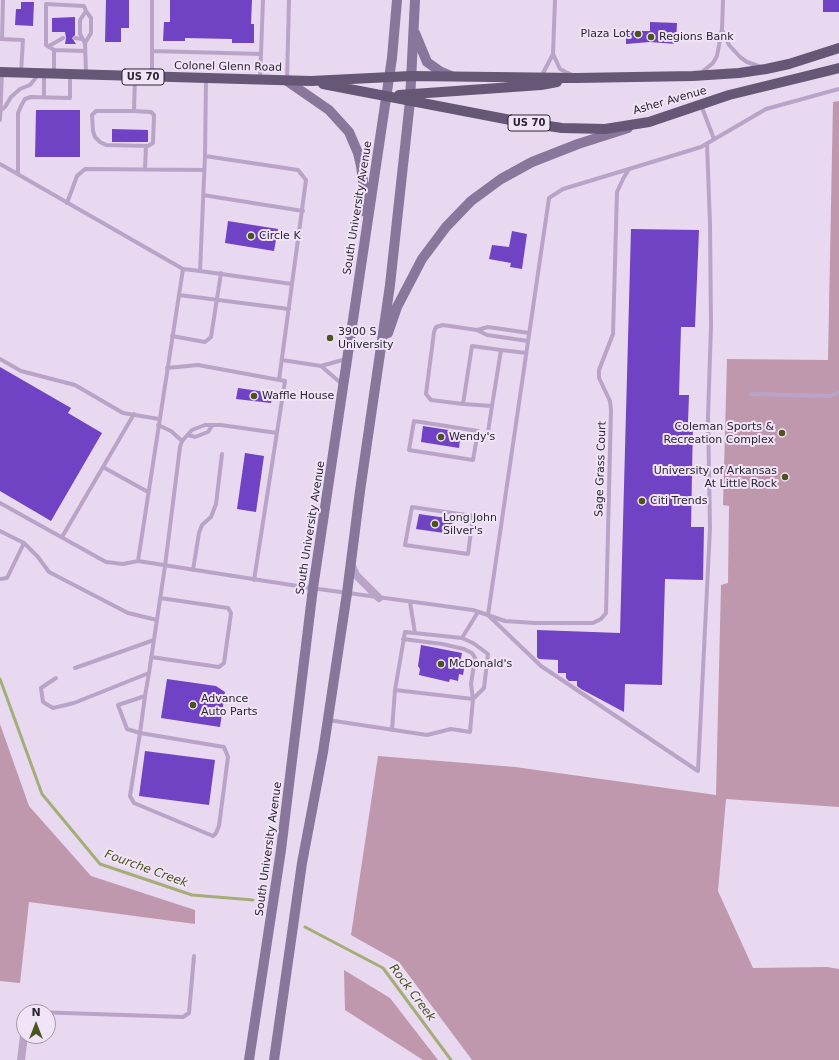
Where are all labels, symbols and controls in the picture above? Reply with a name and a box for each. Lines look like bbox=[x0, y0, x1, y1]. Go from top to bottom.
place label: Plaza Lot bbox=[581, 27, 630, 41]
marker: Plaza Lot bbox=[633, 29, 643, 39]
place label: Regions Bank bbox=[659, 30, 734, 44]
marker: Regions Bank bbox=[646, 32, 656, 42]
street label: Colonel Glenn Road bbox=[174, 59, 282, 75]
road number: US 70 bbox=[122, 69, 164, 85]
street label: Asher Avenue bbox=[632, 84, 708, 118]
road number: US 70 bbox=[508, 115, 550, 131]
street label: South University Avenue bbox=[341, 140, 375, 276]
place label: Circle K bbox=[259, 229, 301, 243]
marker: Circle K bbox=[246, 231, 256, 241]
place label: 3900 S University bbox=[338, 325, 393, 351]
marker: 3900 S University bbox=[325, 333, 335, 343]
place label: Waffle House bbox=[262, 389, 334, 403]
marker: Waffle House bbox=[249, 391, 259, 401]
place label: Coleman Sports & Recreation Complex bbox=[663, 420, 774, 446]
street label: Sage Grass Court bbox=[593, 421, 609, 517]
marker: Coleman Sports & Recreation Complex bbox=[777, 428, 787, 438]
place label: Wendy's bbox=[449, 430, 495, 444]
marker: Wendy's bbox=[436, 432, 446, 442]
street label: South University Avenue bbox=[294, 460, 328, 596]
place label: University of Arkansas At Little Rock bbox=[654, 464, 777, 490]
marker: University of Arkansas At Little Rock bbox=[780, 472, 790, 482]
place label: Citi Trends bbox=[650, 494, 707, 508]
marker: Citi Trends bbox=[637, 496, 647, 506]
place label: Long John Silver's bbox=[443, 511, 497, 537]
marker: Long John Silver's bbox=[430, 519, 440, 529]
place label: McDonald's bbox=[449, 657, 512, 671]
marker: McDonald's bbox=[436, 659, 446, 669]
place label: Advance Auto Parts bbox=[201, 692, 257, 718]
marker: Advance Auto Parts bbox=[188, 700, 198, 710]
street label: South University Avenue bbox=[253, 781, 285, 917]
water label: Fourche Creek bbox=[103, 847, 189, 891]
water label: Rock Creek bbox=[386, 961, 438, 1025]
north arrow bbox=[16, 1004, 56, 1044]
text: N bbox=[31, 1006, 41, 1019]

